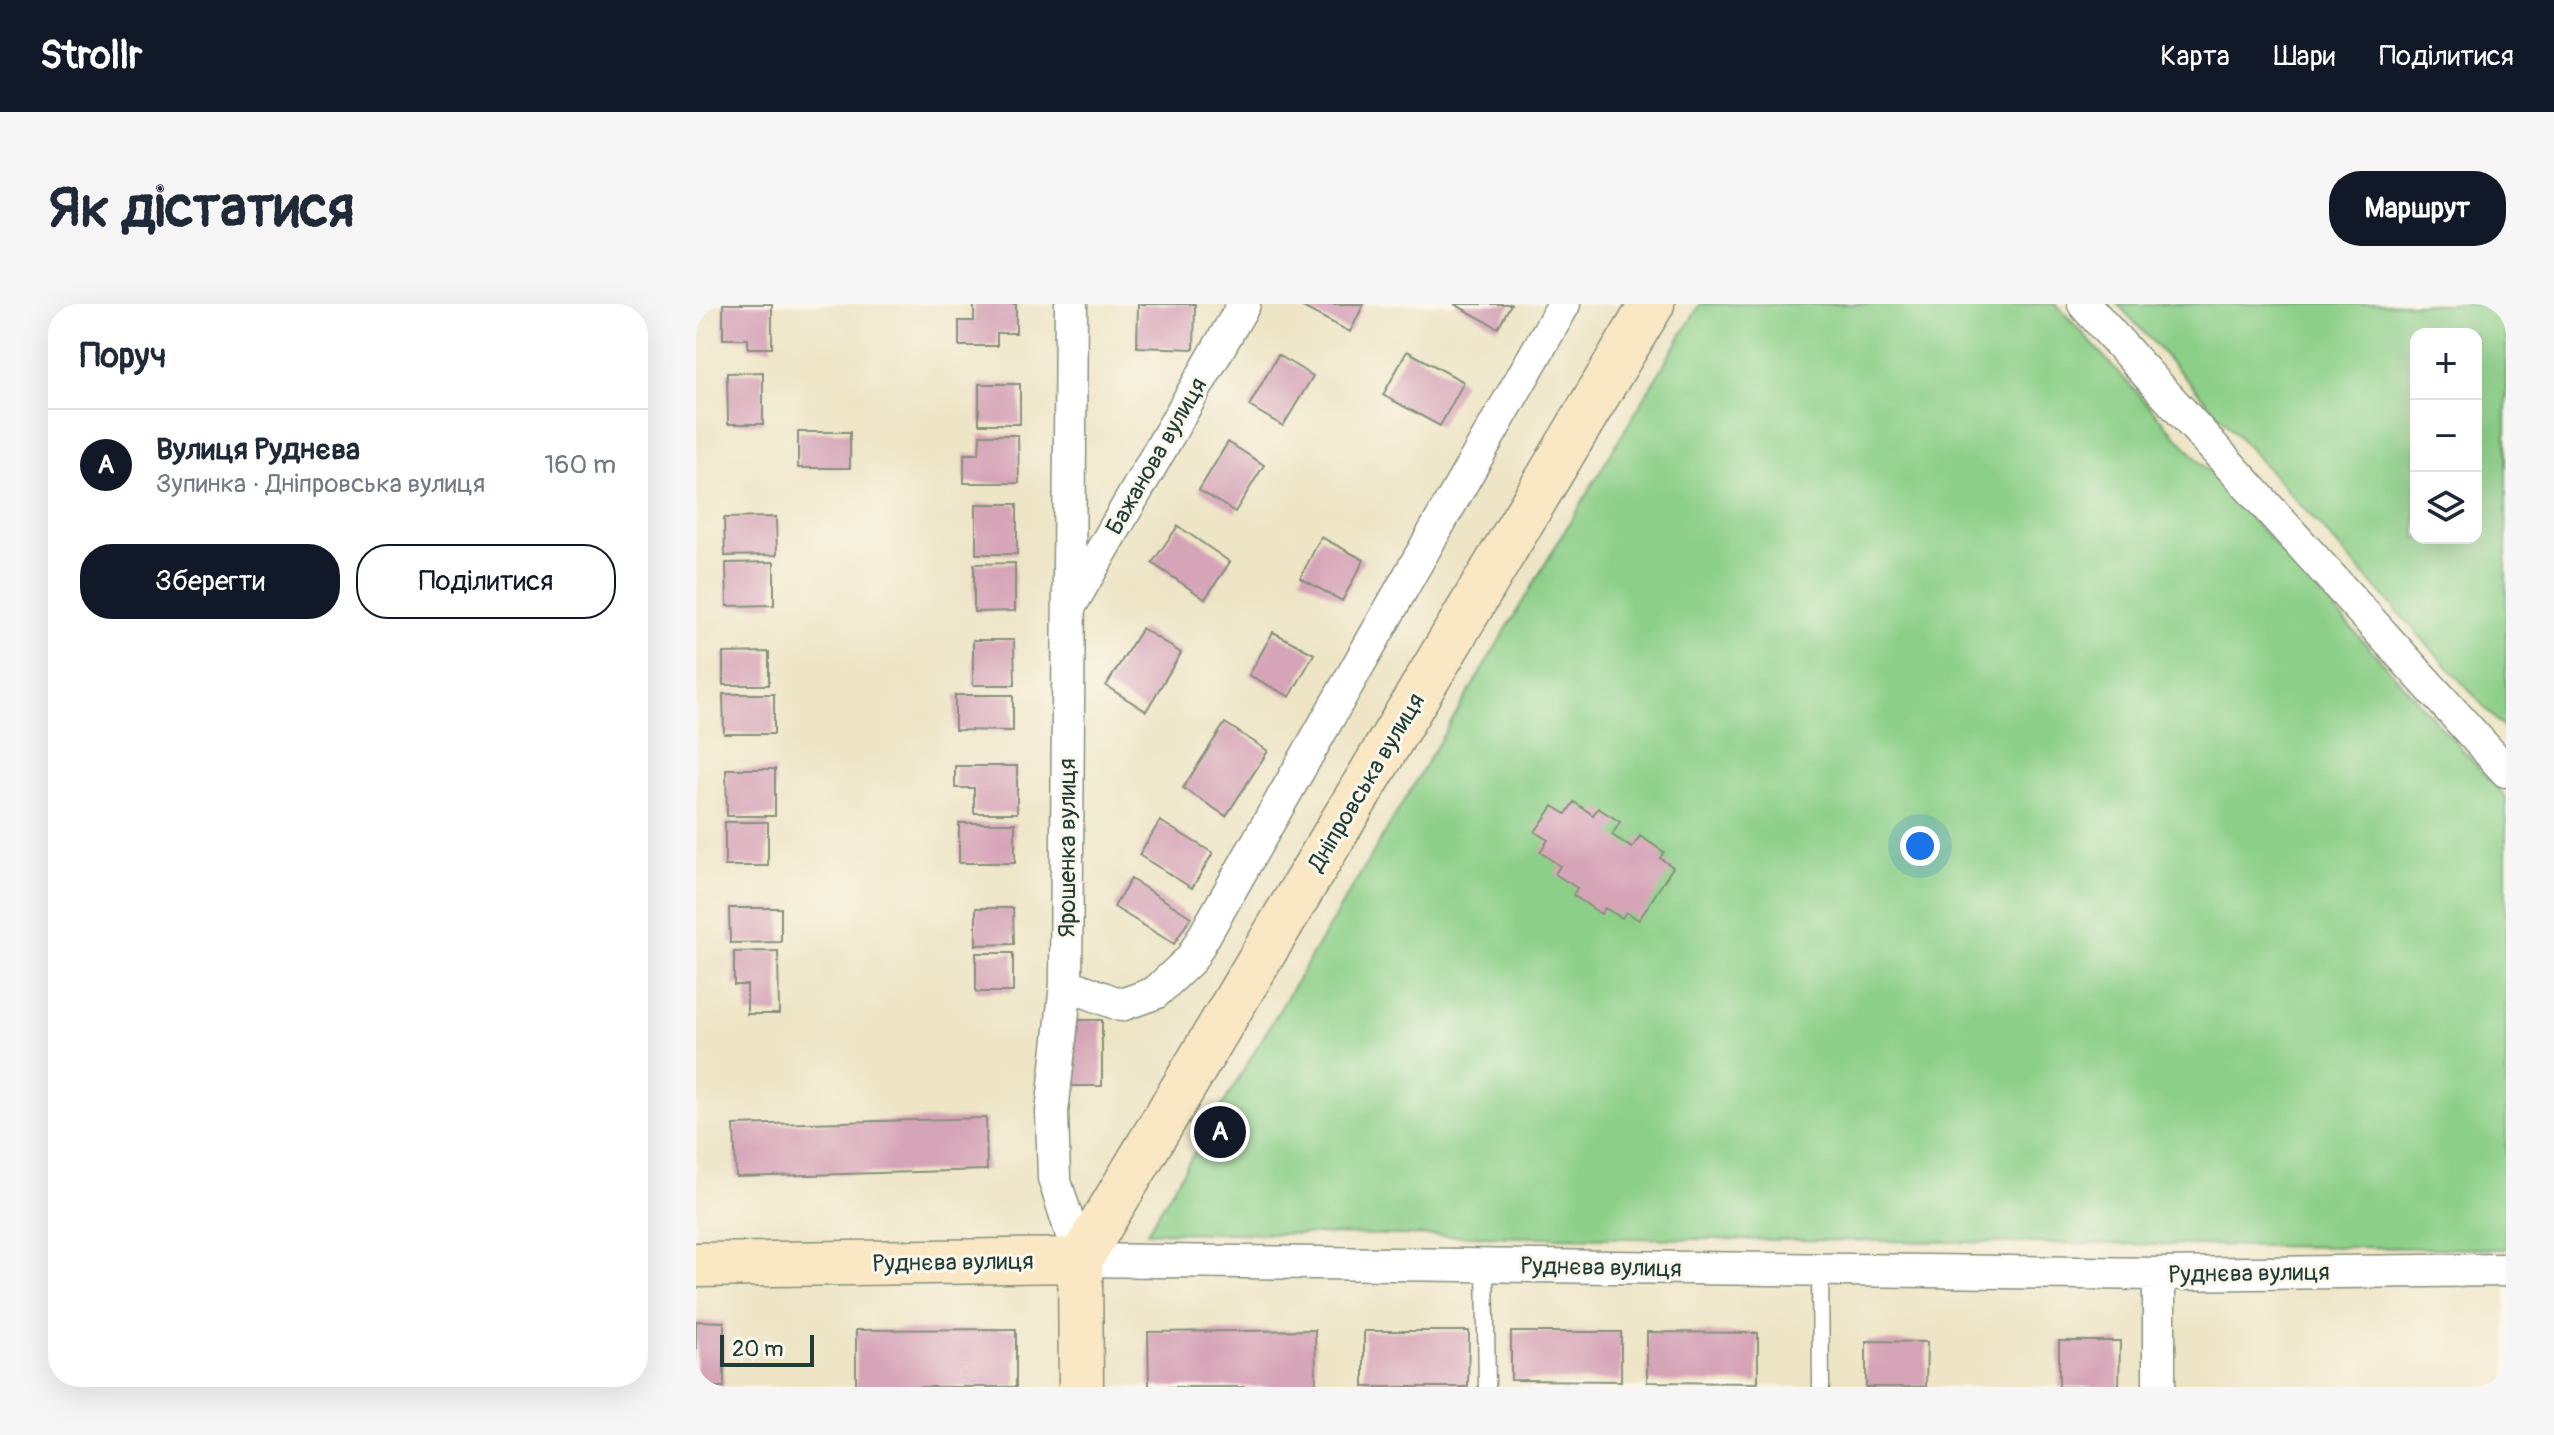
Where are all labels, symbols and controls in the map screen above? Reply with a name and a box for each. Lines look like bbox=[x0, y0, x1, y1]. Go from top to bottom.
text: Strollr bbox=[40, 32, 142, 80]
text: Карта bbox=[2160, 39, 2230, 74]
text: Шари bbox=[2274, 39, 2335, 74]
text: Поділитися bbox=[2379, 39, 2514, 74]
button: Маршрут bbox=[2329, 171, 2506, 246]
text: Як дістатися bbox=[48, 174, 354, 243]
map controls bbox=[2410, 328, 2482, 544]
button: + bbox=[2410, 328, 2482, 400]
text: Поруч bbox=[80, 335, 166, 378]
street label: Бажанова вулиця bbox=[1100, 372, 1213, 540]
button: − bbox=[2410, 400, 2482, 472]
text: Вулиця Руднєва bbox=[156, 431, 360, 468]
text: A bbox=[98, 449, 114, 481]
text: 160 m bbox=[544, 449, 616, 481]
text: Зупинка · Дніпровська вулиця bbox=[156, 468, 485, 500]
button: layers bbox=[2410, 472, 2482, 544]
button: Зберегти bbox=[80, 544, 340, 619]
button: Поділитися bbox=[356, 544, 616, 619]
street label: Дніпровська вулиця bbox=[1301, 688, 1431, 877]
street label: Ярошенка вулиця bbox=[1053, 758, 1082, 938]
your location bbox=[1900, 826, 1940, 866]
pin: A bbox=[1194, 1102, 1246, 1162]
street label: Руднєва вулиця bbox=[872, 1247, 1034, 1278]
street label: Руднєва вулиця bbox=[1520, 1252, 1682, 1283]
street label: Руднєва вулиця bbox=[2168, 1258, 2330, 1289]
scale bar bbox=[720, 1331, 814, 1367]
text: 20 m bbox=[732, 1335, 784, 1363]

